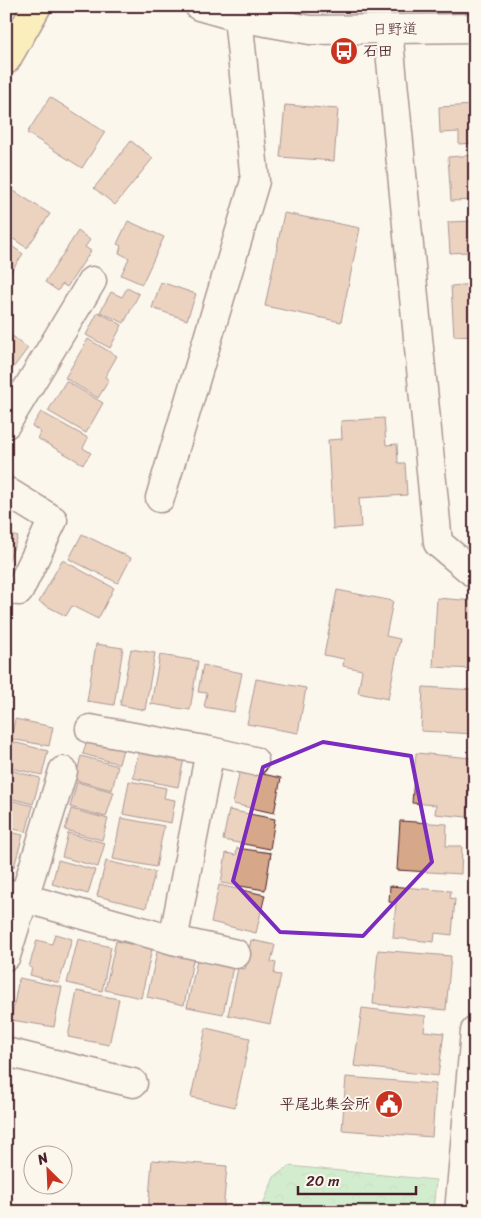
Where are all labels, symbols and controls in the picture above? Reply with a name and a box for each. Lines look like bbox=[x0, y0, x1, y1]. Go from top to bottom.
street label: 日野道 bbox=[372, 16, 418, 42]
bus stop icon: 石田 bbox=[329, 36, 359, 66]
place label: 石田 bbox=[363, 38, 393, 64]
public building icon: 平尾北集会所 bbox=[374, 1089, 404, 1119]
place label: 平尾北集会所 bbox=[280, 1091, 370, 1117]
text: N bbox=[32, 1145, 53, 1172]
north arrow bbox=[22, 1146, 72, 1196]
scale bar bbox=[298, 1163, 416, 1195]
text: 20 m bbox=[306, 1168, 340, 1194]

